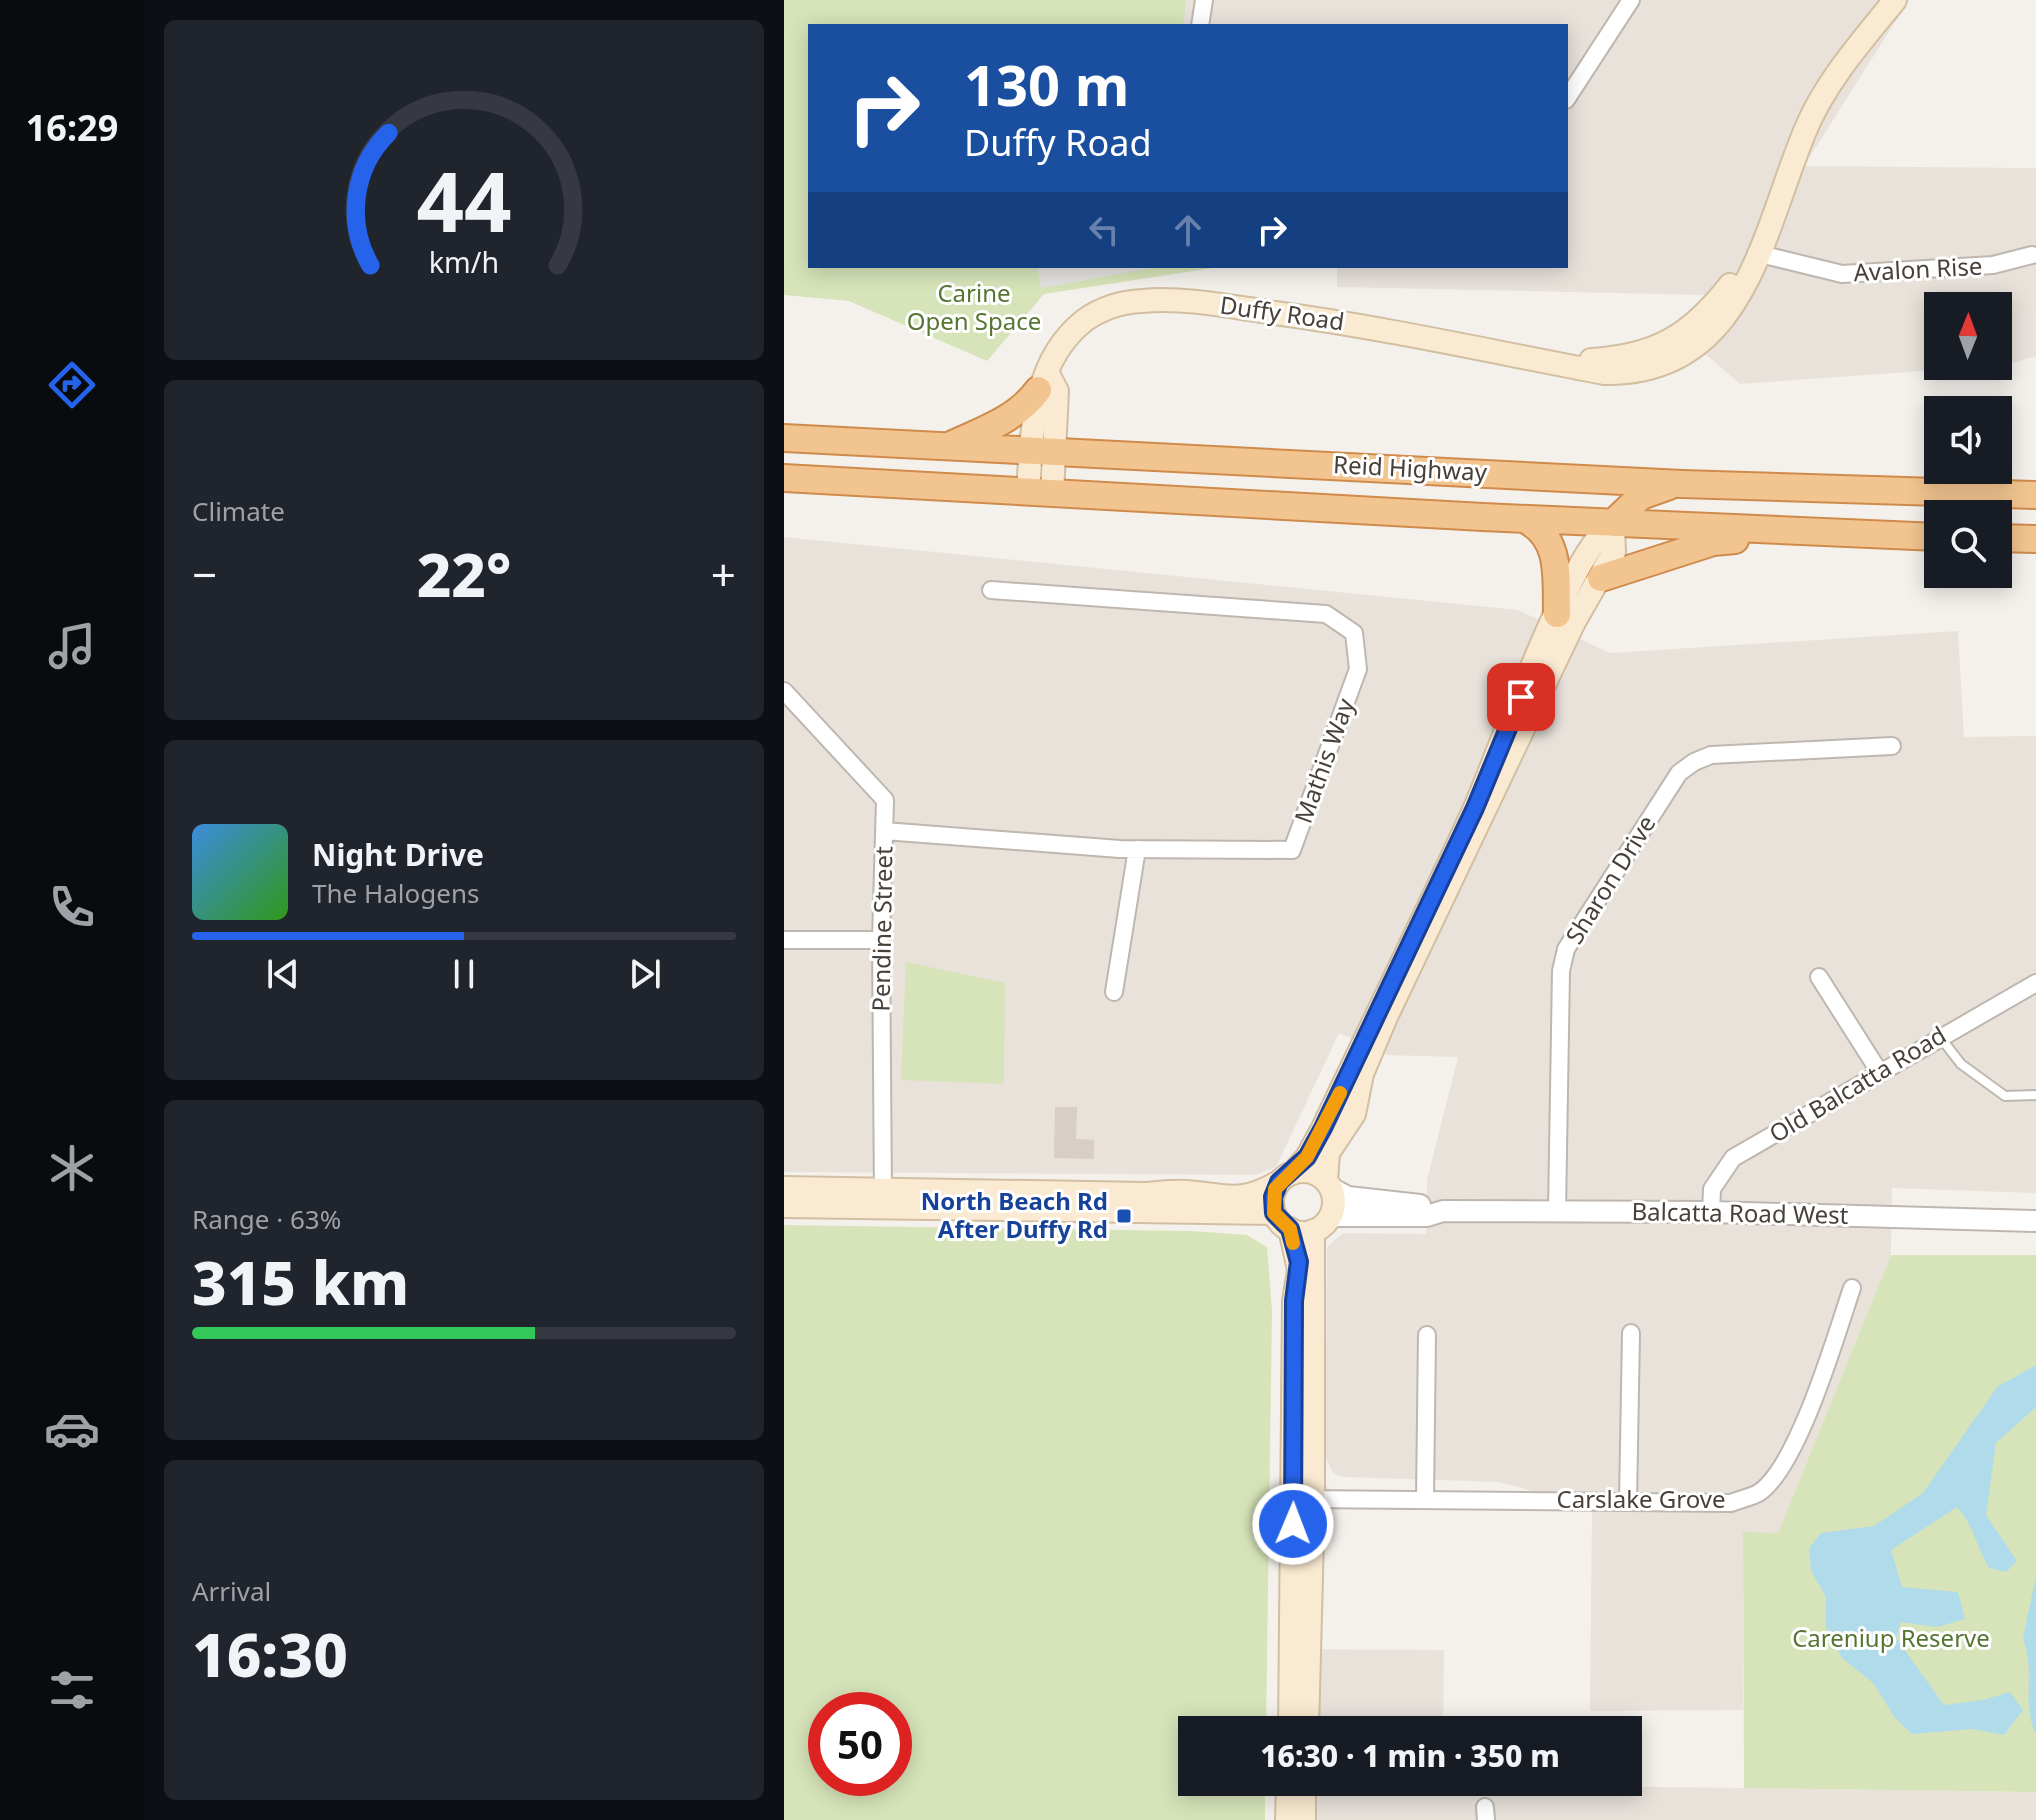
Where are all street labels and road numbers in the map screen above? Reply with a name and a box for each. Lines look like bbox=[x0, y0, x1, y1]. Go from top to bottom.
street label: Avalon Rise bbox=[1853, 249, 1983, 288]
street label: Duffy Road bbox=[1218, 287, 1346, 338]
street label: Reid Highway bbox=[1332, 447, 1488, 488]
street label: Mathis Way bbox=[1286, 693, 1362, 827]
street label: Sharon Drive bbox=[1557, 809, 1662, 950]
street label: Pendine Street bbox=[864, 846, 899, 1012]
street label: Old Balcatta Road bbox=[1763, 1018, 1952, 1150]
street label: Balcatta Road West bbox=[1631, 1194, 1849, 1231]
street label: Carslake Grove bbox=[1557, 1482, 1725, 1515]

